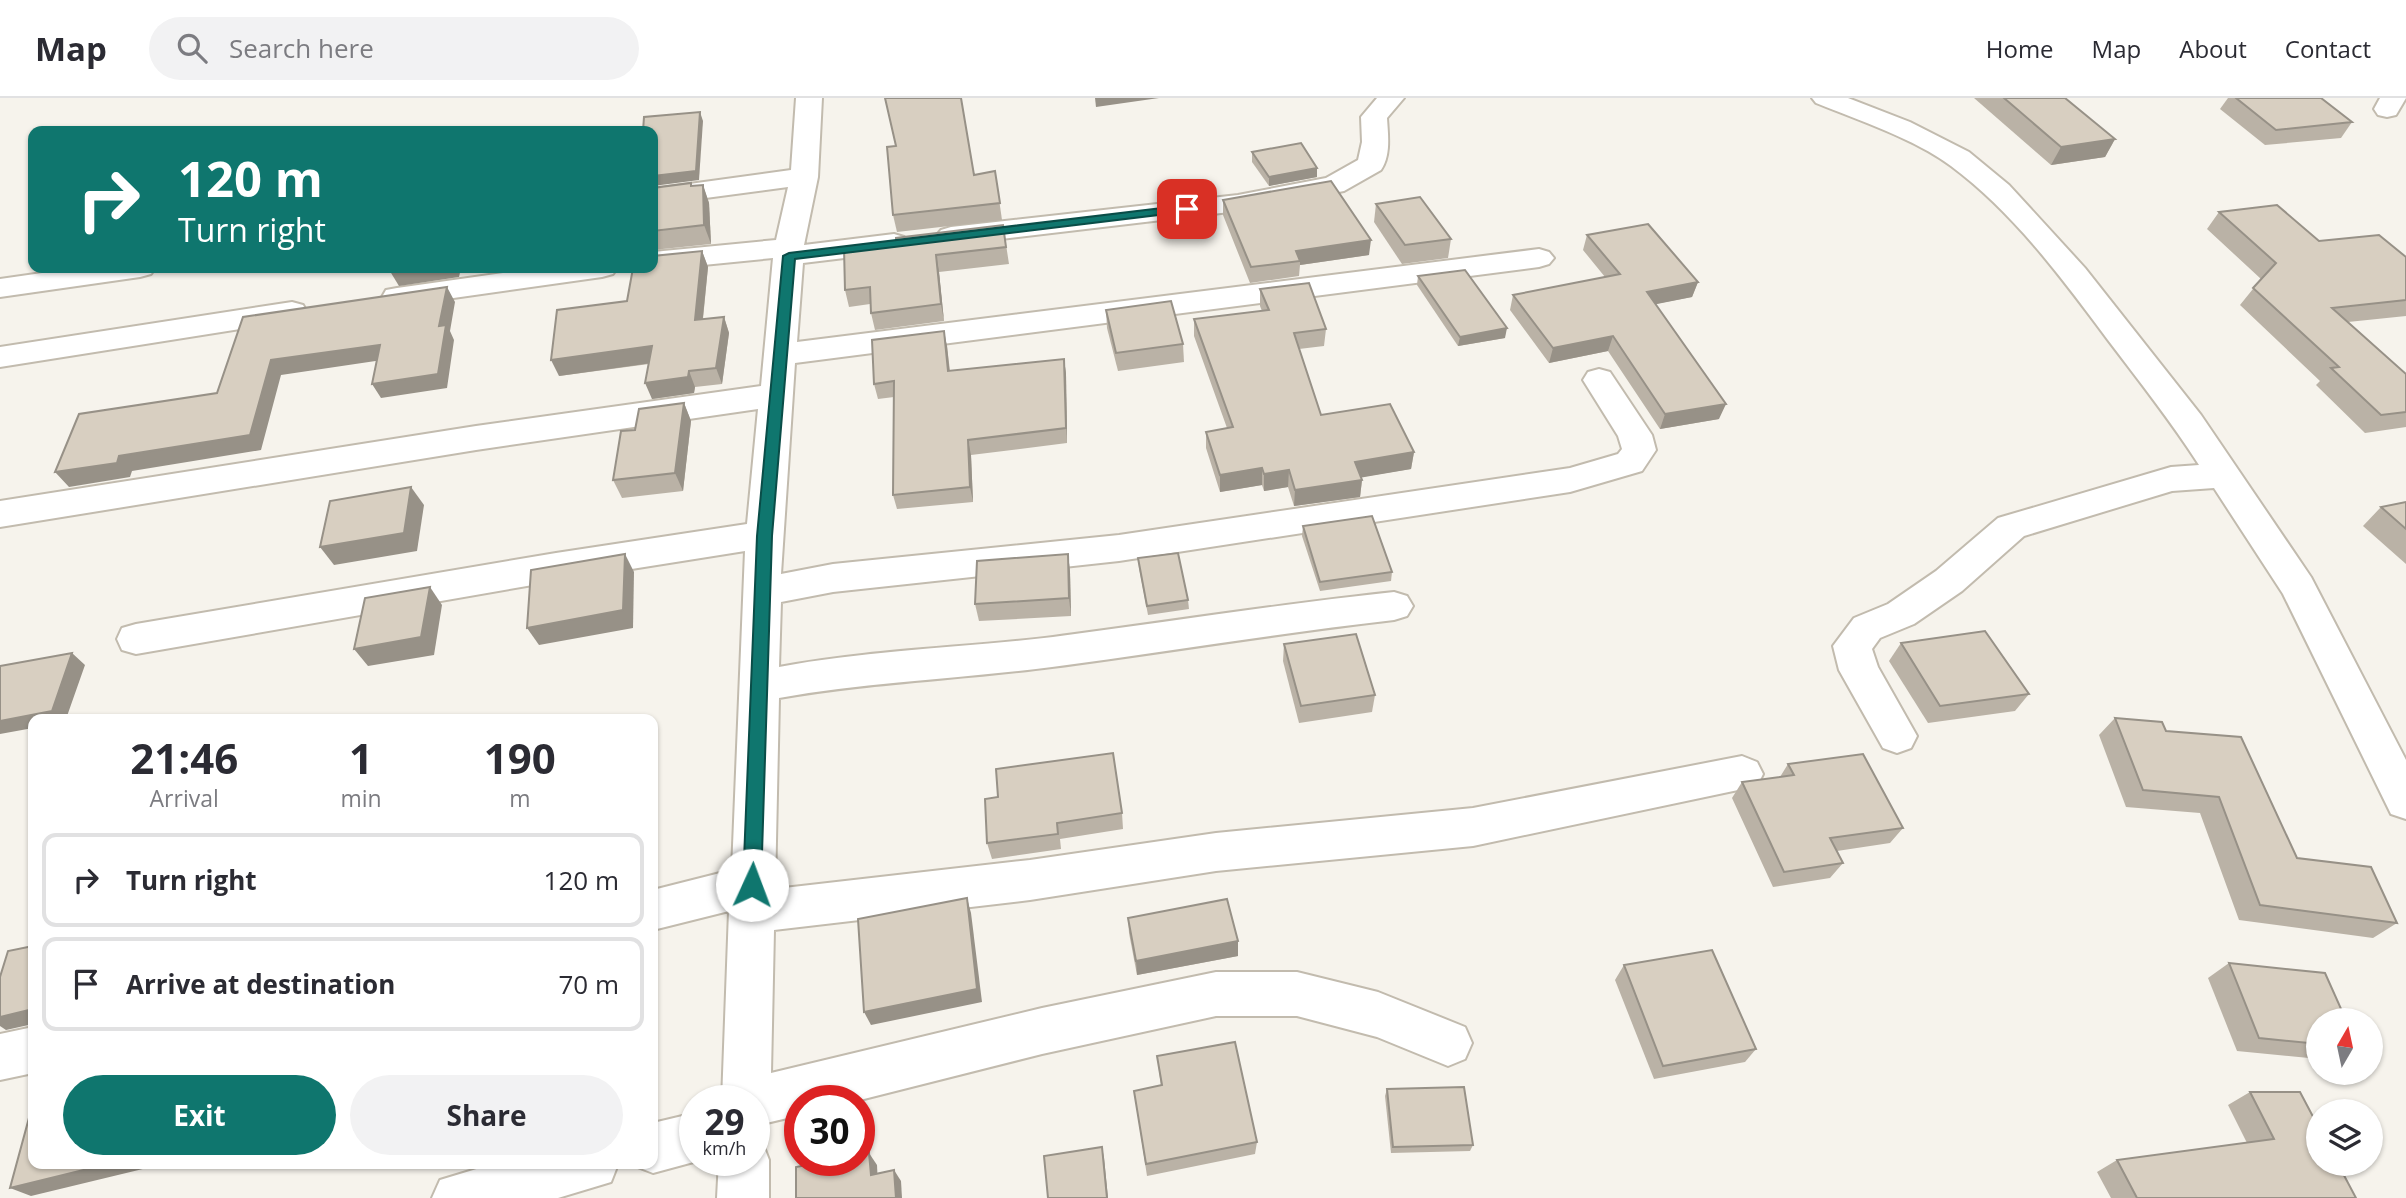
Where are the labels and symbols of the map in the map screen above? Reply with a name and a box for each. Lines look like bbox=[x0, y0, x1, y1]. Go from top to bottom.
pin bbox=[1157, 179, 1217, 239]
position arrow bbox=[715, 848, 789, 922]
north arrow bbox=[2306, 1008, 2384, 1085]
speed limit sign: 30 bbox=[784, 1085, 875, 1176]

